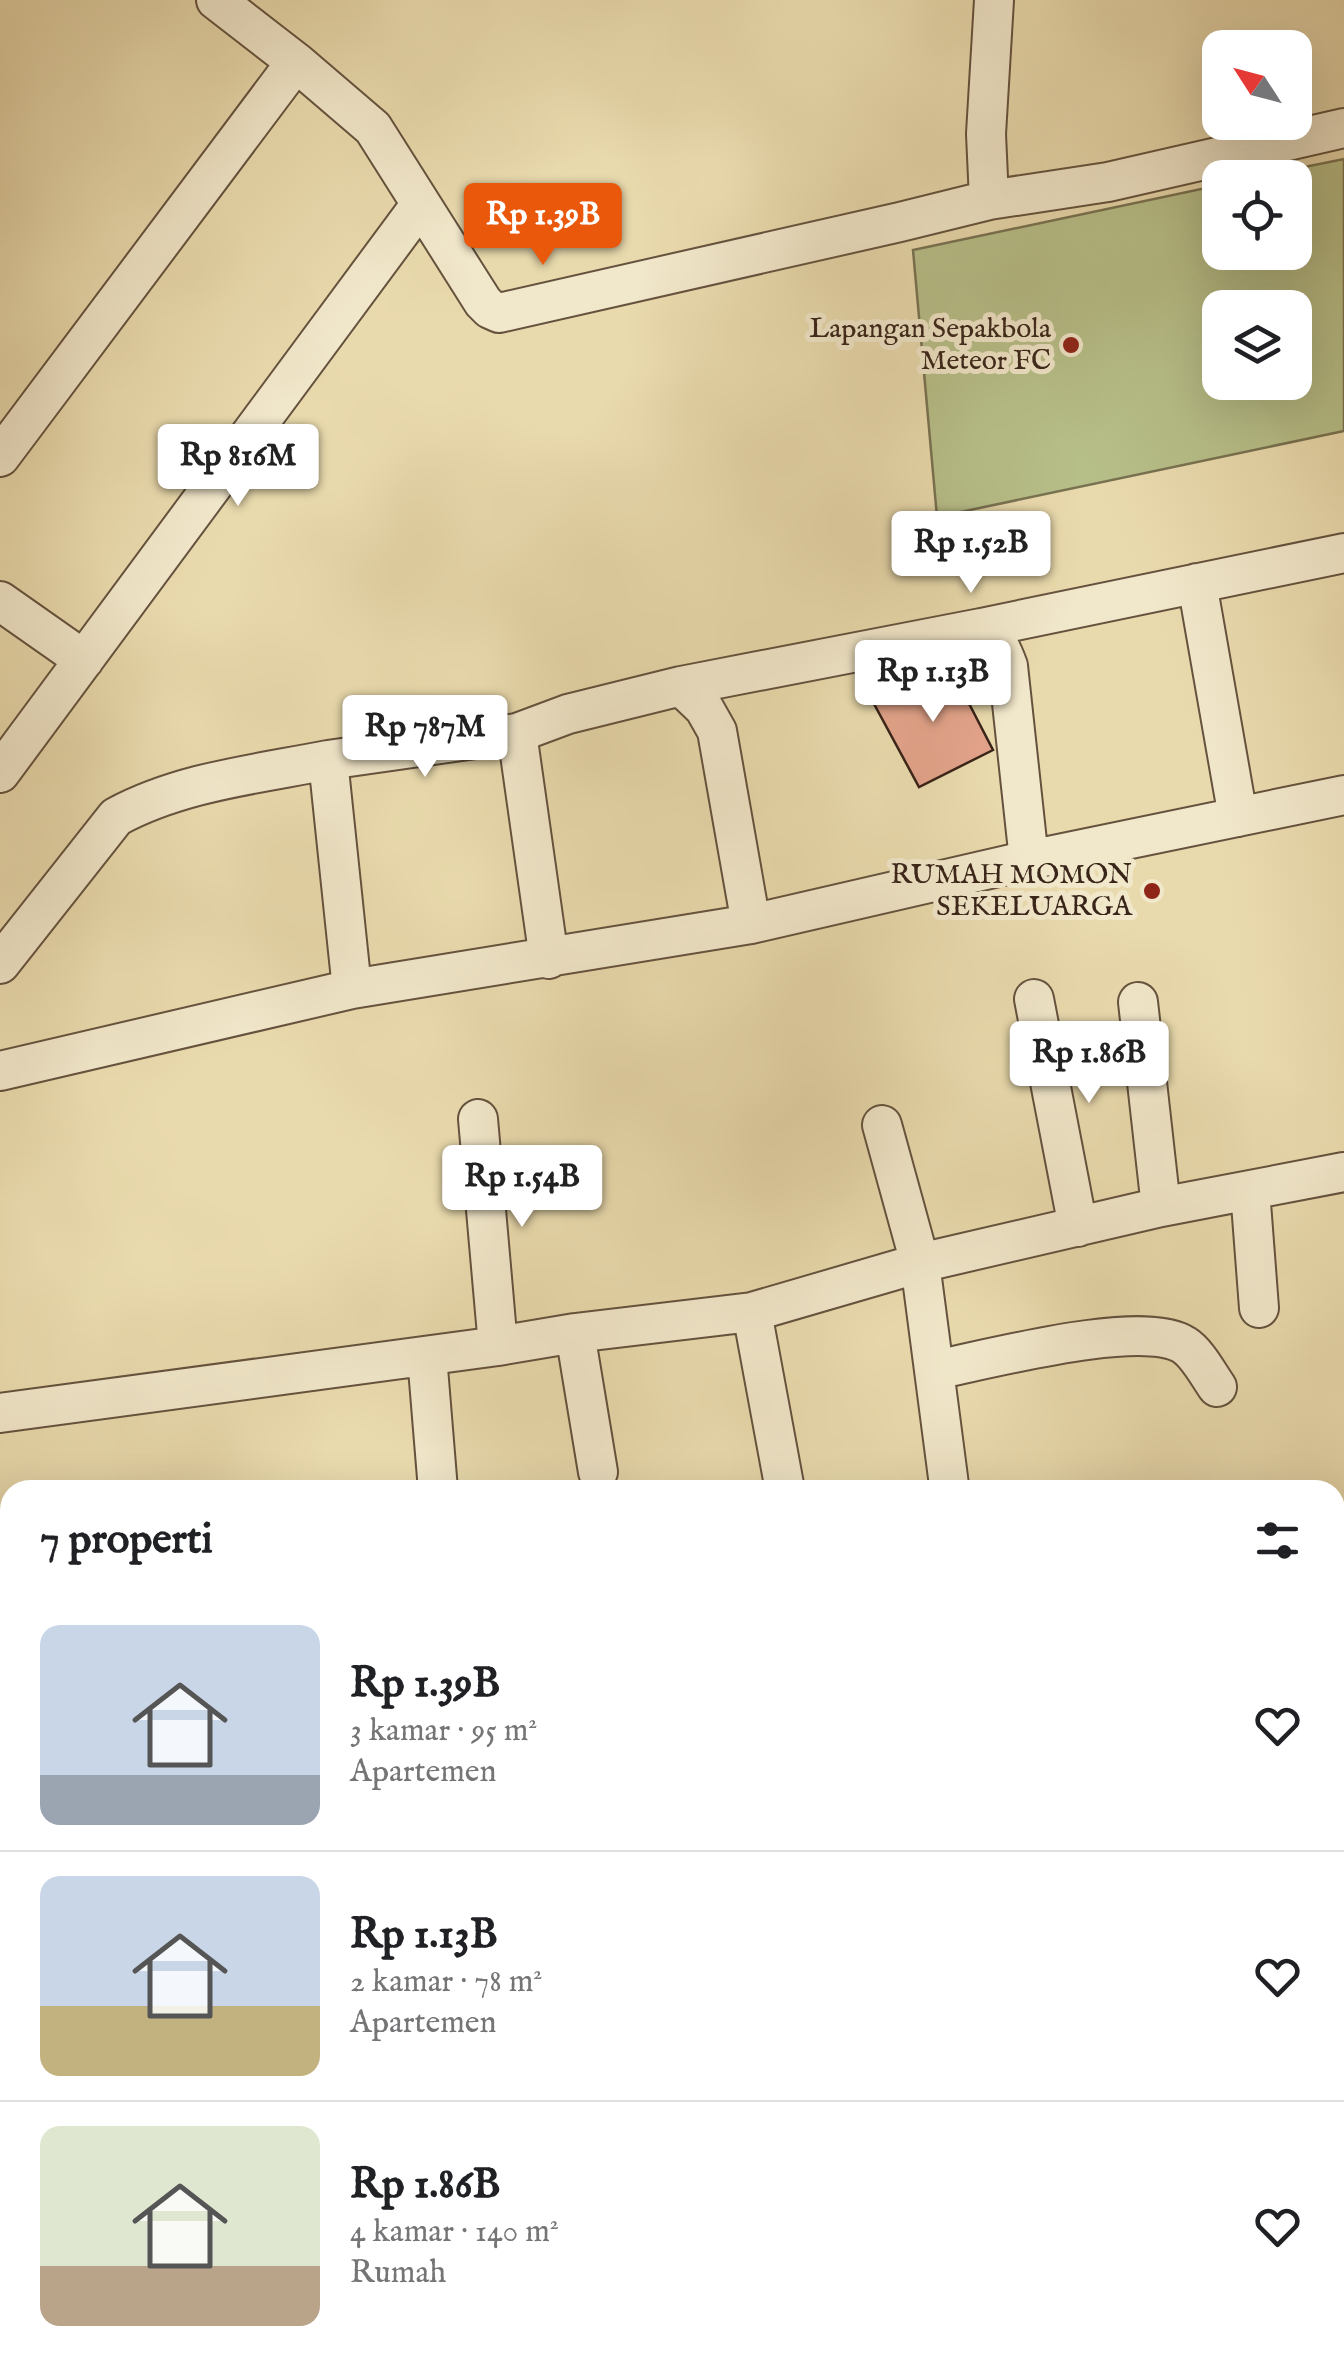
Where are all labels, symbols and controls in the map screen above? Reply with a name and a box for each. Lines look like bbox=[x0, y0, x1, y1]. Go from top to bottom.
north arrow bbox=[1202, 30, 1312, 140]
map controls bbox=[1202, 30, 1312, 400]
button: locate bbox=[1202, 160, 1312, 270]
pin: Rp 1.39B bbox=[440, 183, 646, 268]
text: Rp 1.39B bbox=[486, 195, 600, 236]
button: layers bbox=[1202, 290, 1312, 400]
place label: Lapangan Sepakbola Meteor FC bbox=[809, 312, 1052, 379]
marker: Lapangan Sepakbola Meteor FC bbox=[1060, 334, 1082, 356]
pin: Rp 816M bbox=[146, 424, 330, 509]
text: Rp 816M bbox=[180, 436, 296, 477]
pin: Rp 1.52B bbox=[868, 511, 1074, 596]
text: Rp 1.52B bbox=[914, 523, 1028, 564]
pin: Rp 1.13B bbox=[830, 640, 1036, 725]
text: Rp 1.13B bbox=[877, 652, 989, 693]
pin: Rp 787M bbox=[333, 695, 517, 780]
text: Rp 787M bbox=[364, 707, 486, 748]
place label: RUMAH MOMON SEKELUARGA bbox=[891, 858, 1133, 925]
marker: RUMAH MOMON SEKELUARGA bbox=[1141, 880, 1163, 902]
pin: Rp 1.86B bbox=[986, 1021, 1192, 1106]
text: Rp 1.86B bbox=[1032, 1033, 1146, 1074]
pin: Rp 1.54B bbox=[419, 1145, 625, 1230]
text: Rp 1.54B bbox=[464, 1157, 580, 1198]
icon: filters bbox=[1250, 1513, 1305, 1568]
text: 7 properti bbox=[40, 1514, 213, 1567]
text: Rp 1.39B bbox=[350, 1658, 500, 1711]
icon: home bbox=[120, 1665, 240, 1785]
icon: heart bbox=[1250, 1698, 1305, 1753]
text: 3 kamar · 95 m² bbox=[350, 1711, 537, 1752]
text: Apartemen bbox=[350, 1752, 497, 1793]
text: Rp 1.13B bbox=[350, 1909, 497, 1962]
icon: home bbox=[120, 1916, 240, 2036]
icon: heart bbox=[1250, 1949, 1305, 2004]
text: 2 kamar · 78 m² bbox=[350, 1962, 542, 2003]
text: Apartemen bbox=[350, 2003, 497, 2044]
text: Rp 1.86B bbox=[350, 2159, 500, 2212]
icon: home bbox=[120, 2166, 240, 2286]
icon: heart bbox=[1250, 2199, 1305, 2254]
text: 4 kamar · 140 m² bbox=[350, 2212, 559, 2253]
text: Rumah bbox=[350, 2253, 446, 2294]

